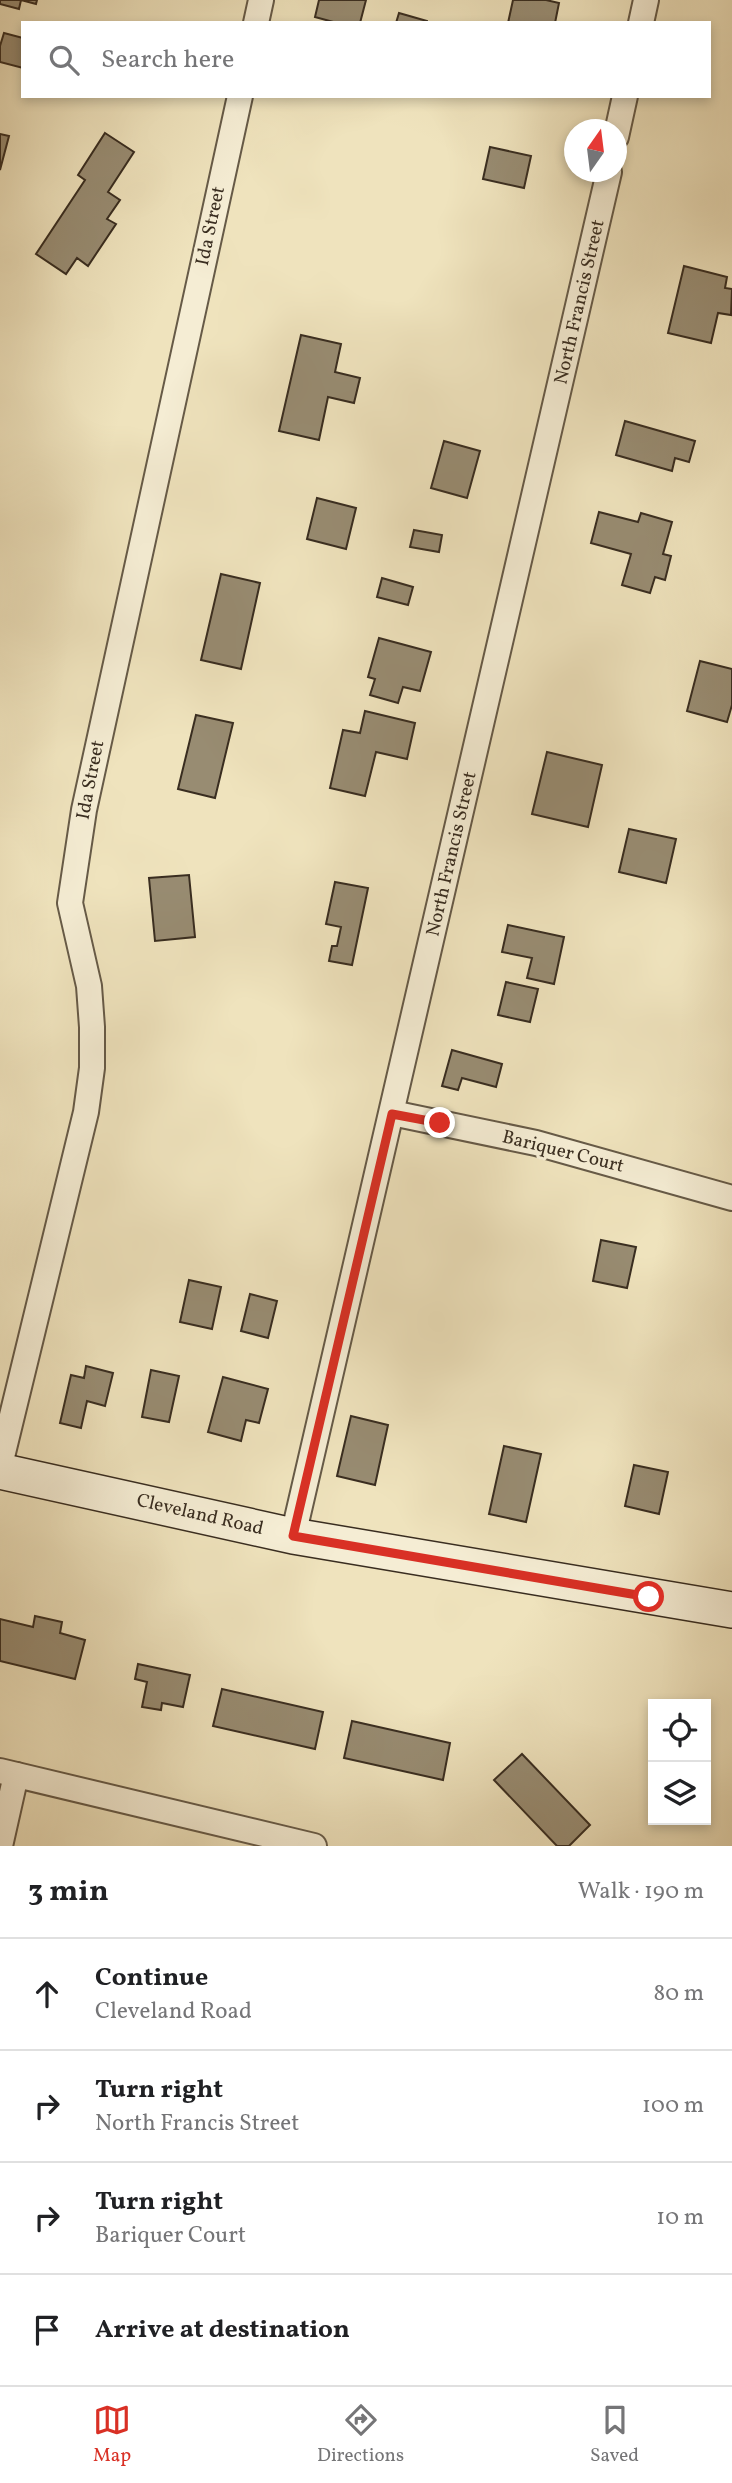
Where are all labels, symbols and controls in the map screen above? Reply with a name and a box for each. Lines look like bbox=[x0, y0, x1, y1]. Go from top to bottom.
search box bbox=[21, 21, 711, 98]
icon: search bbox=[45, 41, 83, 79]
text: Search here bbox=[101, 42, 234, 78]
north arrow bbox=[564, 119, 627, 182]
street label: Ida Street bbox=[190, 184, 232, 268]
street label: North Francis Street bbox=[548, 217, 612, 387]
street label: Ida Street bbox=[71, 738, 112, 822]
street label: North Francis Street bbox=[420, 769, 484, 939]
route end bbox=[424, 1107, 455, 1138]
street label: Bariquer Court bbox=[499, 1124, 627, 1180]
street label: Cleveland Road bbox=[134, 1488, 266, 1542]
route start bbox=[633, 1581, 664, 1612]
map controls bbox=[648, 1699, 711, 1825]
button: locate bbox=[648, 1699, 711, 1762]
button: layers bbox=[648, 1762, 711, 1825]
text: 3 min bbox=[28, 1871, 109, 1913]
text: Walk · 190 m bbox=[578, 1876, 704, 1908]
text: Continue bbox=[95, 1960, 208, 1996]
icon: ahead bbox=[28, 1975, 66, 2013]
text: 80 m bbox=[654, 1978, 704, 2010]
text: Cleveland Road bbox=[95, 1996, 252, 2028]
text: Turn right bbox=[95, 2072, 223, 2108]
icon: right bbox=[28, 2087, 66, 2125]
text: 100 m bbox=[642, 2090, 704, 2122]
text: North Francis Street bbox=[95, 2108, 299, 2140]
text: Turn right bbox=[95, 2184, 223, 2220]
icon: right bbox=[28, 2199, 66, 2237]
text: 10 m bbox=[656, 2202, 704, 2234]
text: Bariquer Court bbox=[95, 2220, 246, 2252]
icon: arrive bbox=[28, 2311, 66, 2349]
text: Arrive at destination bbox=[95, 2312, 350, 2348]
tab: Map bbox=[93, 2401, 131, 2469]
tab: Directions bbox=[317, 2401, 404, 2469]
tab: Saved bbox=[590, 2401, 639, 2469]

